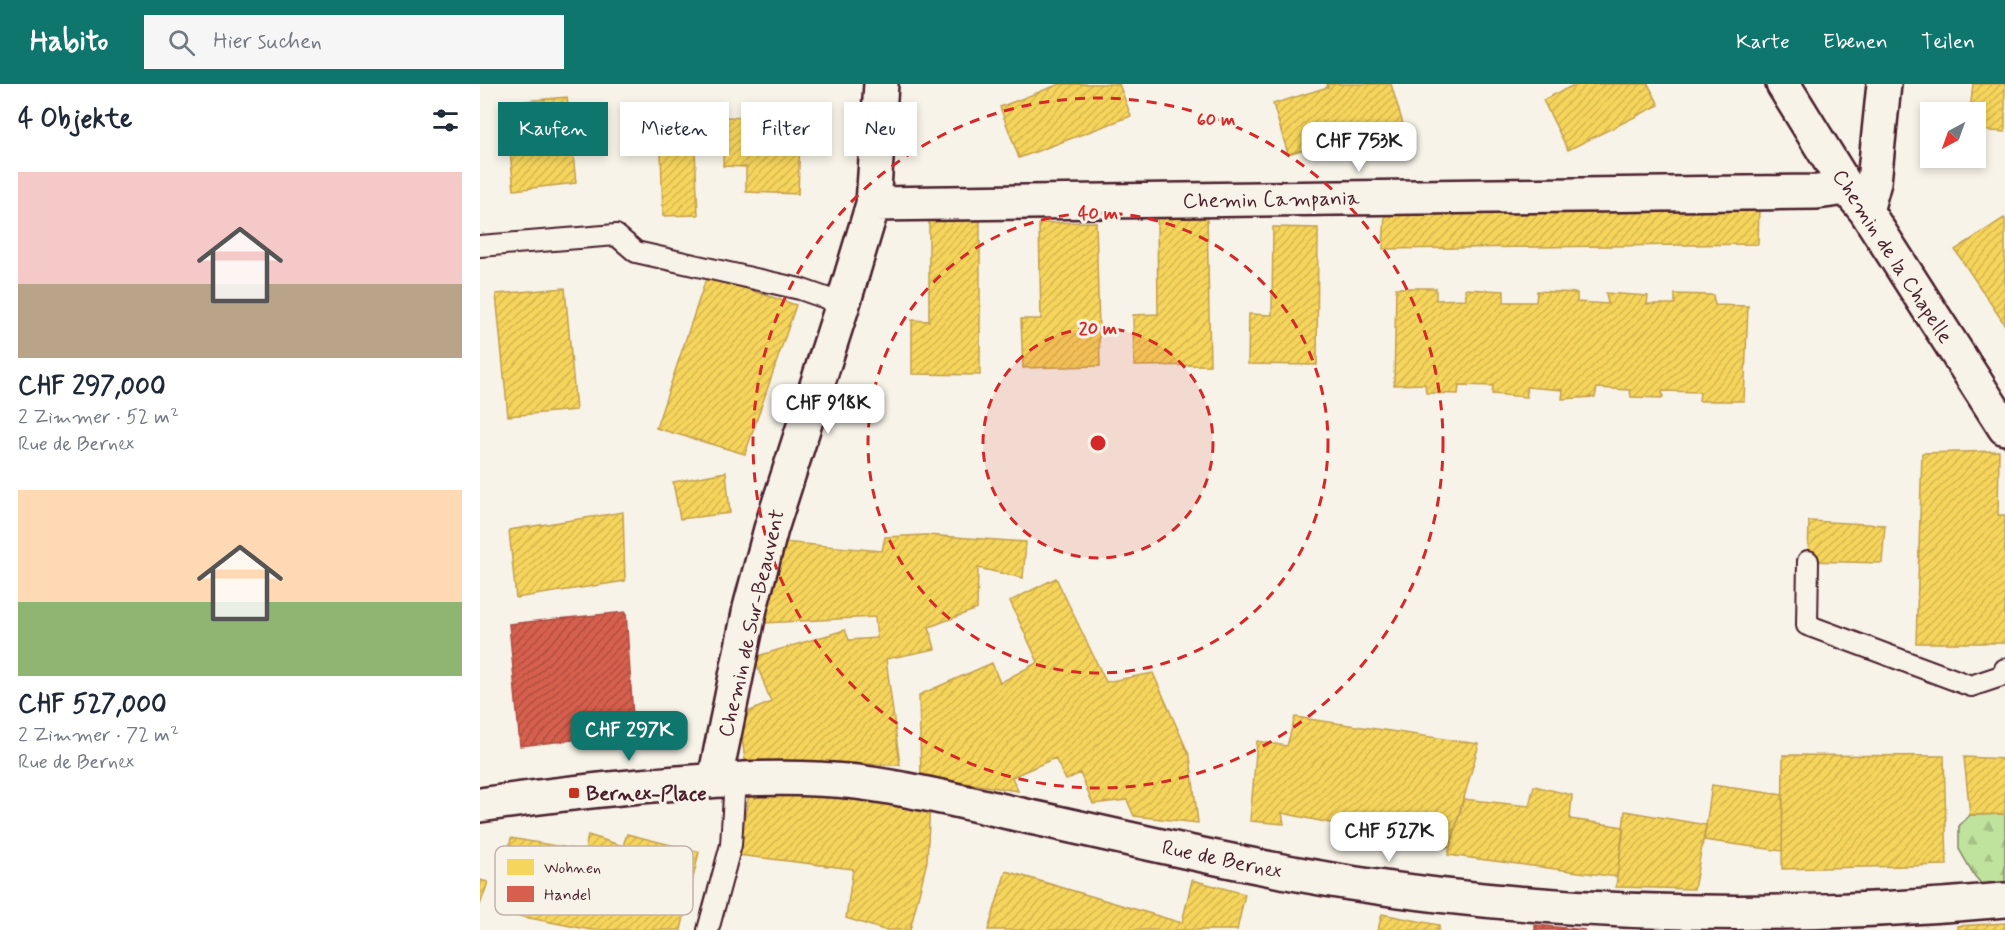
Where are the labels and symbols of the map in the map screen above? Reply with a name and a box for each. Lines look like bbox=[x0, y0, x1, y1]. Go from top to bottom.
north arrow bbox=[1920, 102, 1986, 168]
text: 60 m bbox=[1197, 108, 1235, 132]
pin: CHF 753K bbox=[1297, 122, 1421, 173]
street label: Chemin de la Chapelle bbox=[1825, 164, 1959, 349]
street label: Chemin Campania bbox=[1182, 184, 1360, 216]
text: 40 m bbox=[1078, 202, 1118, 226]
text: 20 m bbox=[1079, 317, 1117, 341]
pin: CHF 918K bbox=[766, 384, 890, 435]
centre of rings bbox=[1088, 433, 1108, 453]
street label: Chemin de Sur-Beauvent bbox=[712, 506, 792, 740]
pin: CHF 297K bbox=[567, 711, 691, 762]
place label: Bernex-Place bbox=[586, 780, 707, 808]
marker: Bernex-Place bbox=[567, 786, 581, 800]
pin: CHF 527K bbox=[1327, 812, 1451, 863]
street label: Rue de Bernex bbox=[1159, 834, 1284, 886]
legend bbox=[495, 846, 693, 915]
text: Wohnen bbox=[544, 858, 601, 879]
text: Handel bbox=[544, 885, 591, 906]

